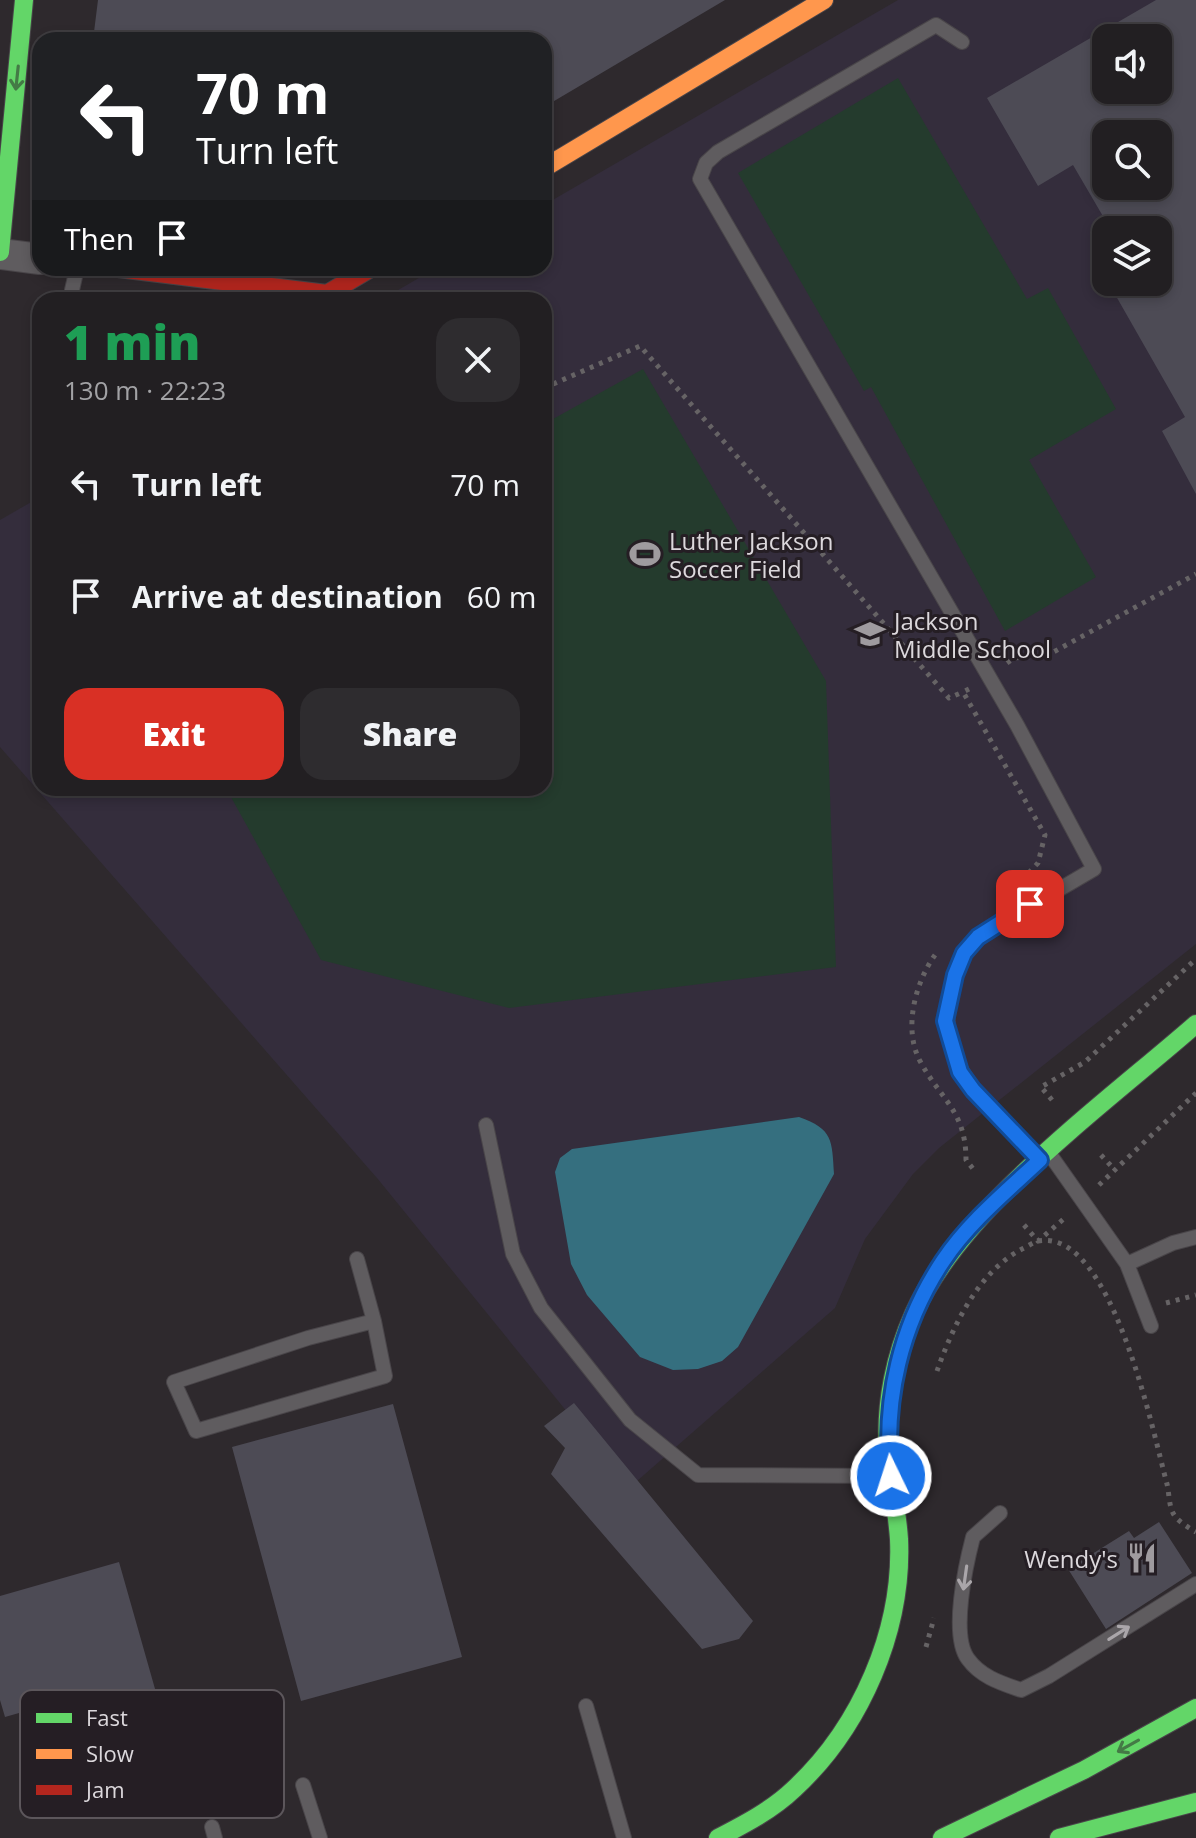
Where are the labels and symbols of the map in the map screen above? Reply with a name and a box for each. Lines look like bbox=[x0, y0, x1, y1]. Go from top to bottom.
one-way arrow bbox=[9, 64, 24, 91]
place label: Luther Jackson Soccer Field bbox=[669, 524, 834, 585]
sports icon: Luther Jackson Soccer Field bbox=[628, 537, 662, 571]
place label: Jackson Middle School bbox=[892, 604, 1051, 665]
school or university icon: Jackson Middle School bbox=[853, 617, 887, 651]
pin bbox=[996, 870, 1064, 938]
position arrow bbox=[849, 1434, 933, 1518]
restaurant icon: Wendy's bbox=[1125, 1541, 1159, 1575]
place label: Wendy's bbox=[1024, 1542, 1118, 1575]
one-way arrow bbox=[957, 1564, 972, 1591]
one-way arrow bbox=[1108, 1624, 1130, 1641]
legend bbox=[20, 1690, 284, 1818]
text: Fast bbox=[86, 1702, 128, 1732]
text: Slow bbox=[86, 1738, 134, 1768]
one-way arrow bbox=[1117, 1738, 1140, 1754]
text: Jam bbox=[84, 1774, 125, 1804]

